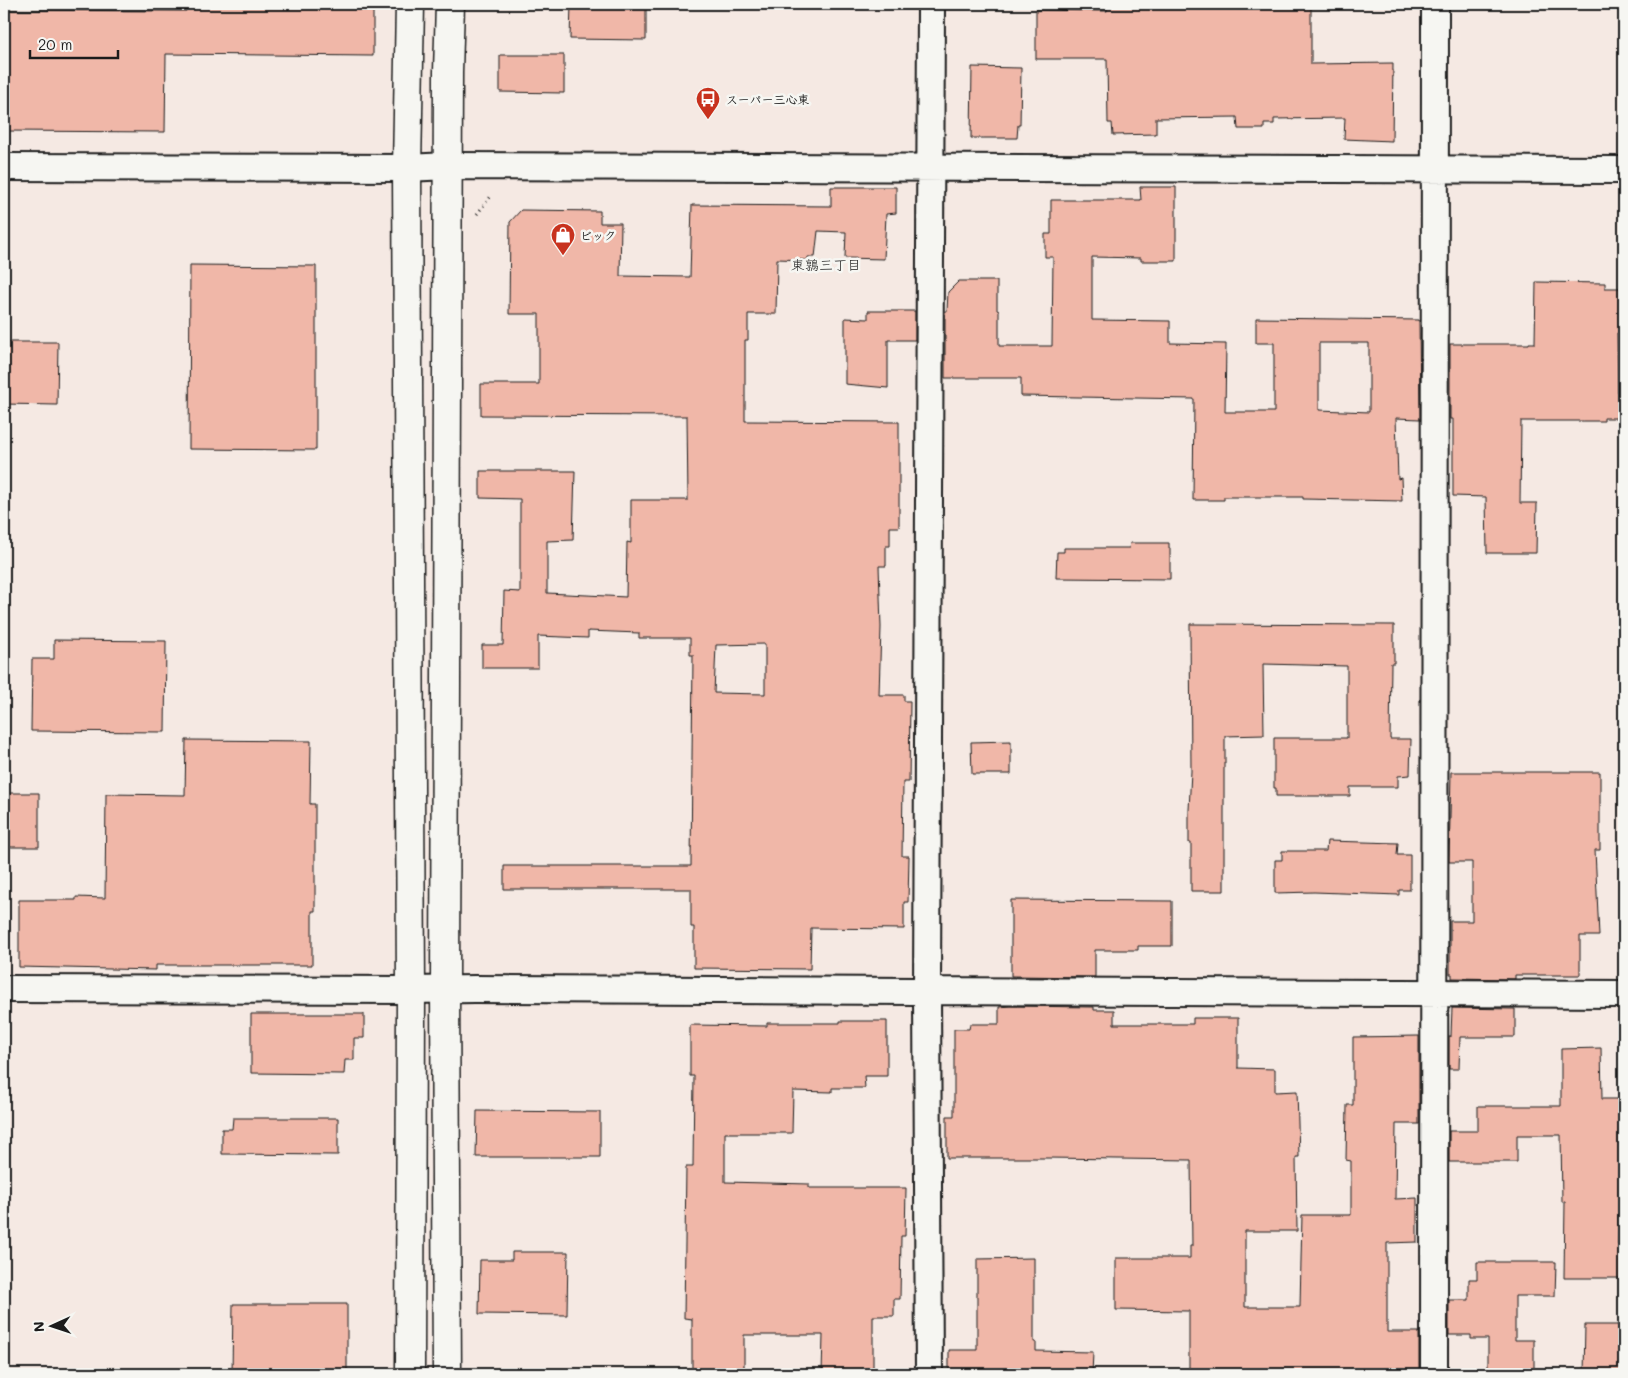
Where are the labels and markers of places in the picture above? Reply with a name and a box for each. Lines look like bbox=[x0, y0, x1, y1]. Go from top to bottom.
bus stop icon: スーパー三心東 bbox=[695, 86, 721, 120]
place label: スーパー三心東 bbox=[726, 91, 810, 107]
shop icon: ビック bbox=[550, 222, 576, 256]
place label: ビック bbox=[580, 227, 616, 243]

